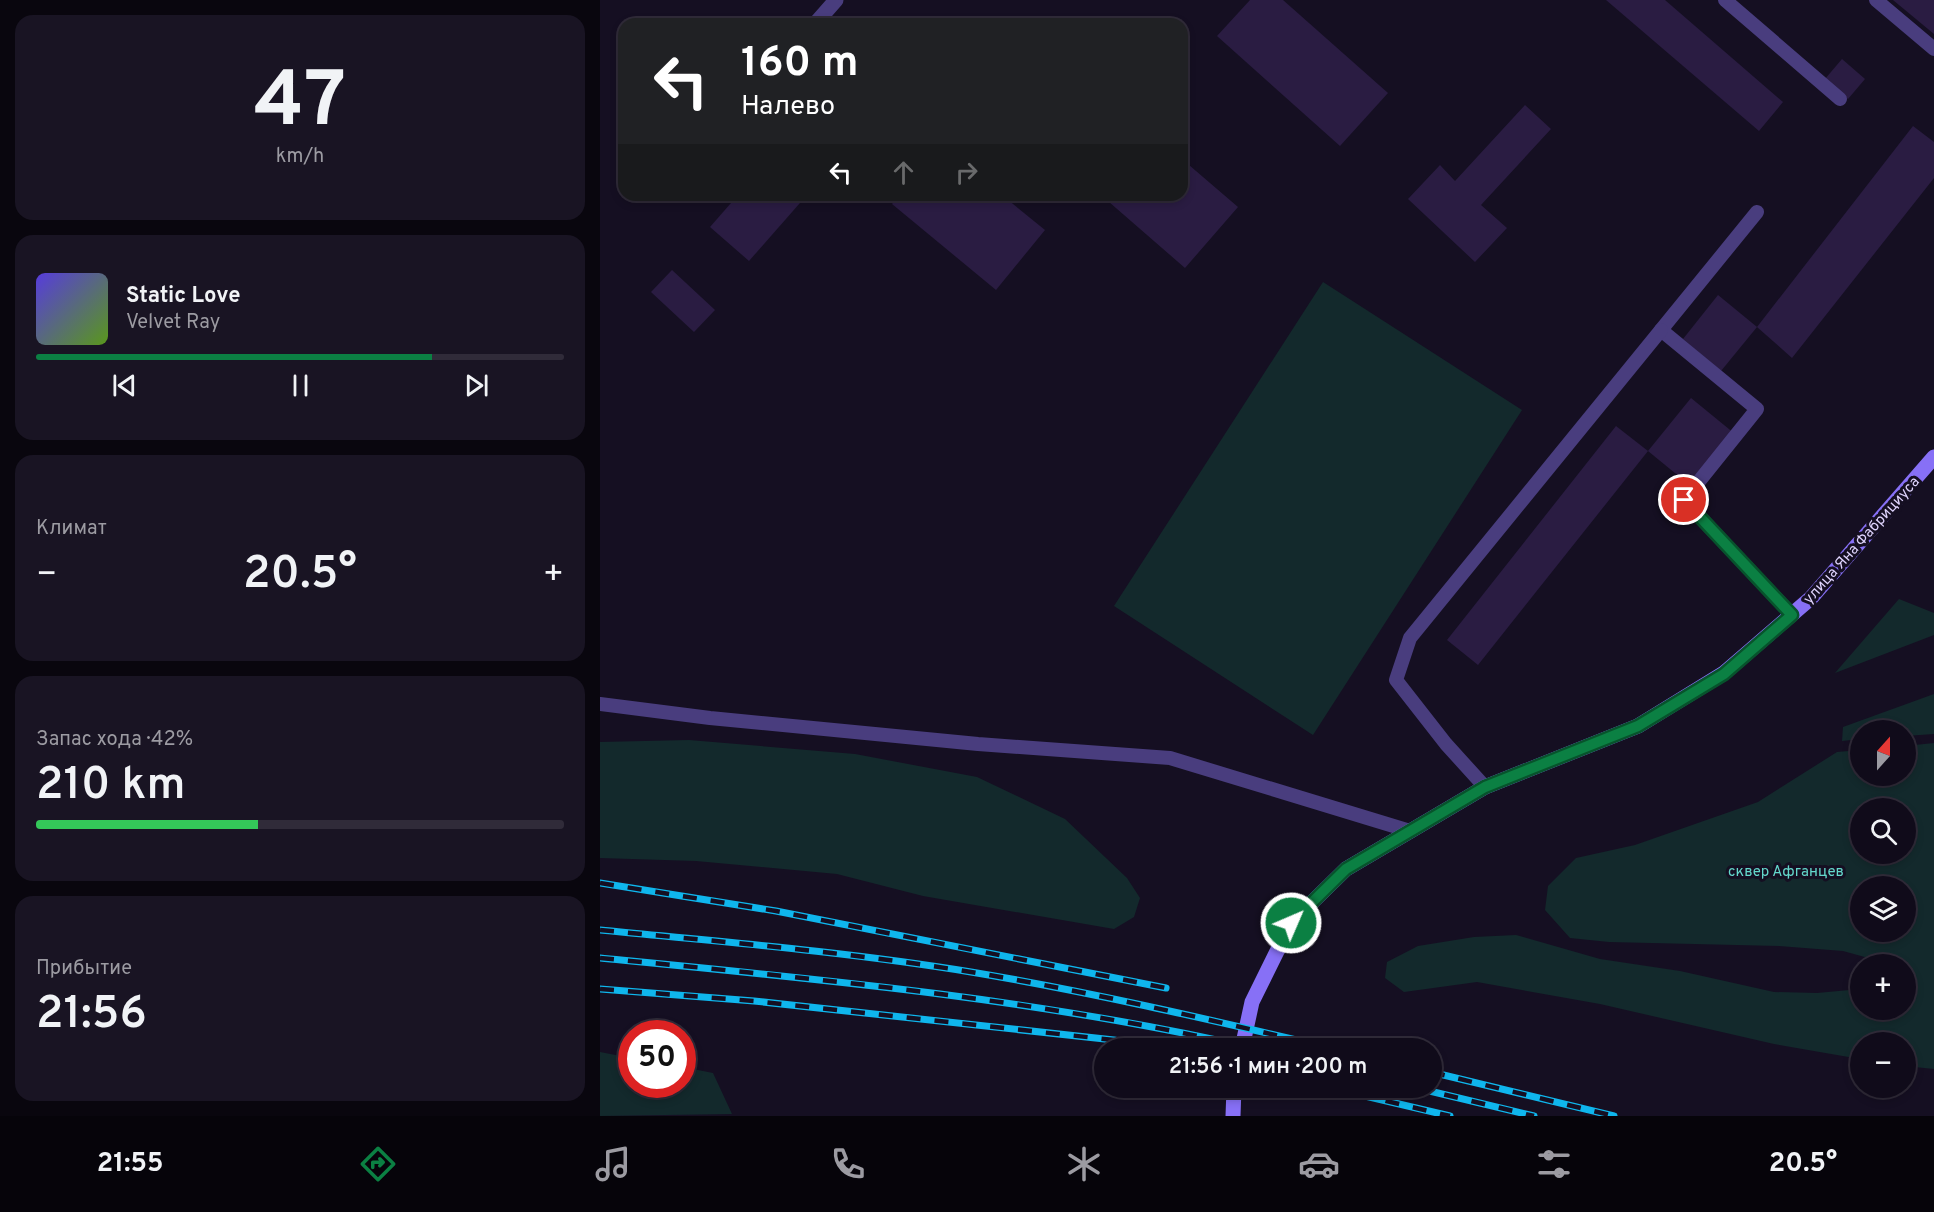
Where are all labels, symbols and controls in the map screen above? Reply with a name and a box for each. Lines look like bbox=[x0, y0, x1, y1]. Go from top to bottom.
text: 160 m bbox=[741, 38, 859, 91]
icon: left bbox=[642, 42, 720, 120]
text: 47 bbox=[254, 55, 346, 154]
text: Налево bbox=[741, 90, 835, 124]
text: km/h bbox=[276, 144, 324, 170]
icon: left bbox=[824, 156, 857, 189]
icon: ahead bbox=[887, 156, 920, 189]
icon: right bbox=[950, 156, 983, 189]
text: Static Love bbox=[126, 283, 240, 310]
text: Velvet Ray bbox=[126, 310, 220, 336]
icon: previous bbox=[108, 369, 141, 402]
icon: pause bbox=[284, 369, 317, 402]
icon: next bbox=[460, 369, 493, 402]
street label: улица Яна Фабрициуса bbox=[1800, 473, 1924, 609]
pin bbox=[1658, 474, 1709, 525]
icon: arrive bbox=[1667, 483, 1700, 516]
text: Климат bbox=[36, 516, 107, 542]
text: 20.5° bbox=[243, 547, 357, 604]
text: − bbox=[36, 555, 57, 597]
text: + bbox=[543, 555, 564, 597]
north arrow bbox=[1850, 720, 1916, 786]
map controls bbox=[1850, 720, 1916, 1098]
text: Запас хода · 42% bbox=[36, 727, 193, 753]
text: 210 km bbox=[36, 758, 185, 815]
button: search bbox=[1850, 798, 1916, 864]
park label: сквер Афганцев bbox=[1728, 863, 1844, 882]
button: layers bbox=[1850, 876, 1916, 942]
position arrow bbox=[1259, 891, 1323, 955]
button: + bbox=[1850, 954, 1916, 1020]
text: Прибытие bbox=[36, 956, 132, 982]
text: 21:56 bbox=[36, 987, 147, 1044]
speed limit sign: 50 bbox=[618, 1020, 696, 1098]
button: − bbox=[1850, 1032, 1916, 1098]
text: 21:56 · 1 мин · 200 m bbox=[1169, 1054, 1367, 1081]
icon: directions bbox=[357, 1143, 399, 1185]
icon: music bbox=[592, 1143, 634, 1185]
icon: phone bbox=[827, 1143, 869, 1185]
icon: climate bbox=[1063, 1143, 1105, 1185]
icon: car bbox=[1298, 1143, 1340, 1185]
icon: filters bbox=[1533, 1143, 1575, 1185]
text: 21:55 bbox=[97, 1147, 164, 1181]
text: 20.5° bbox=[1769, 1147, 1837, 1181]

